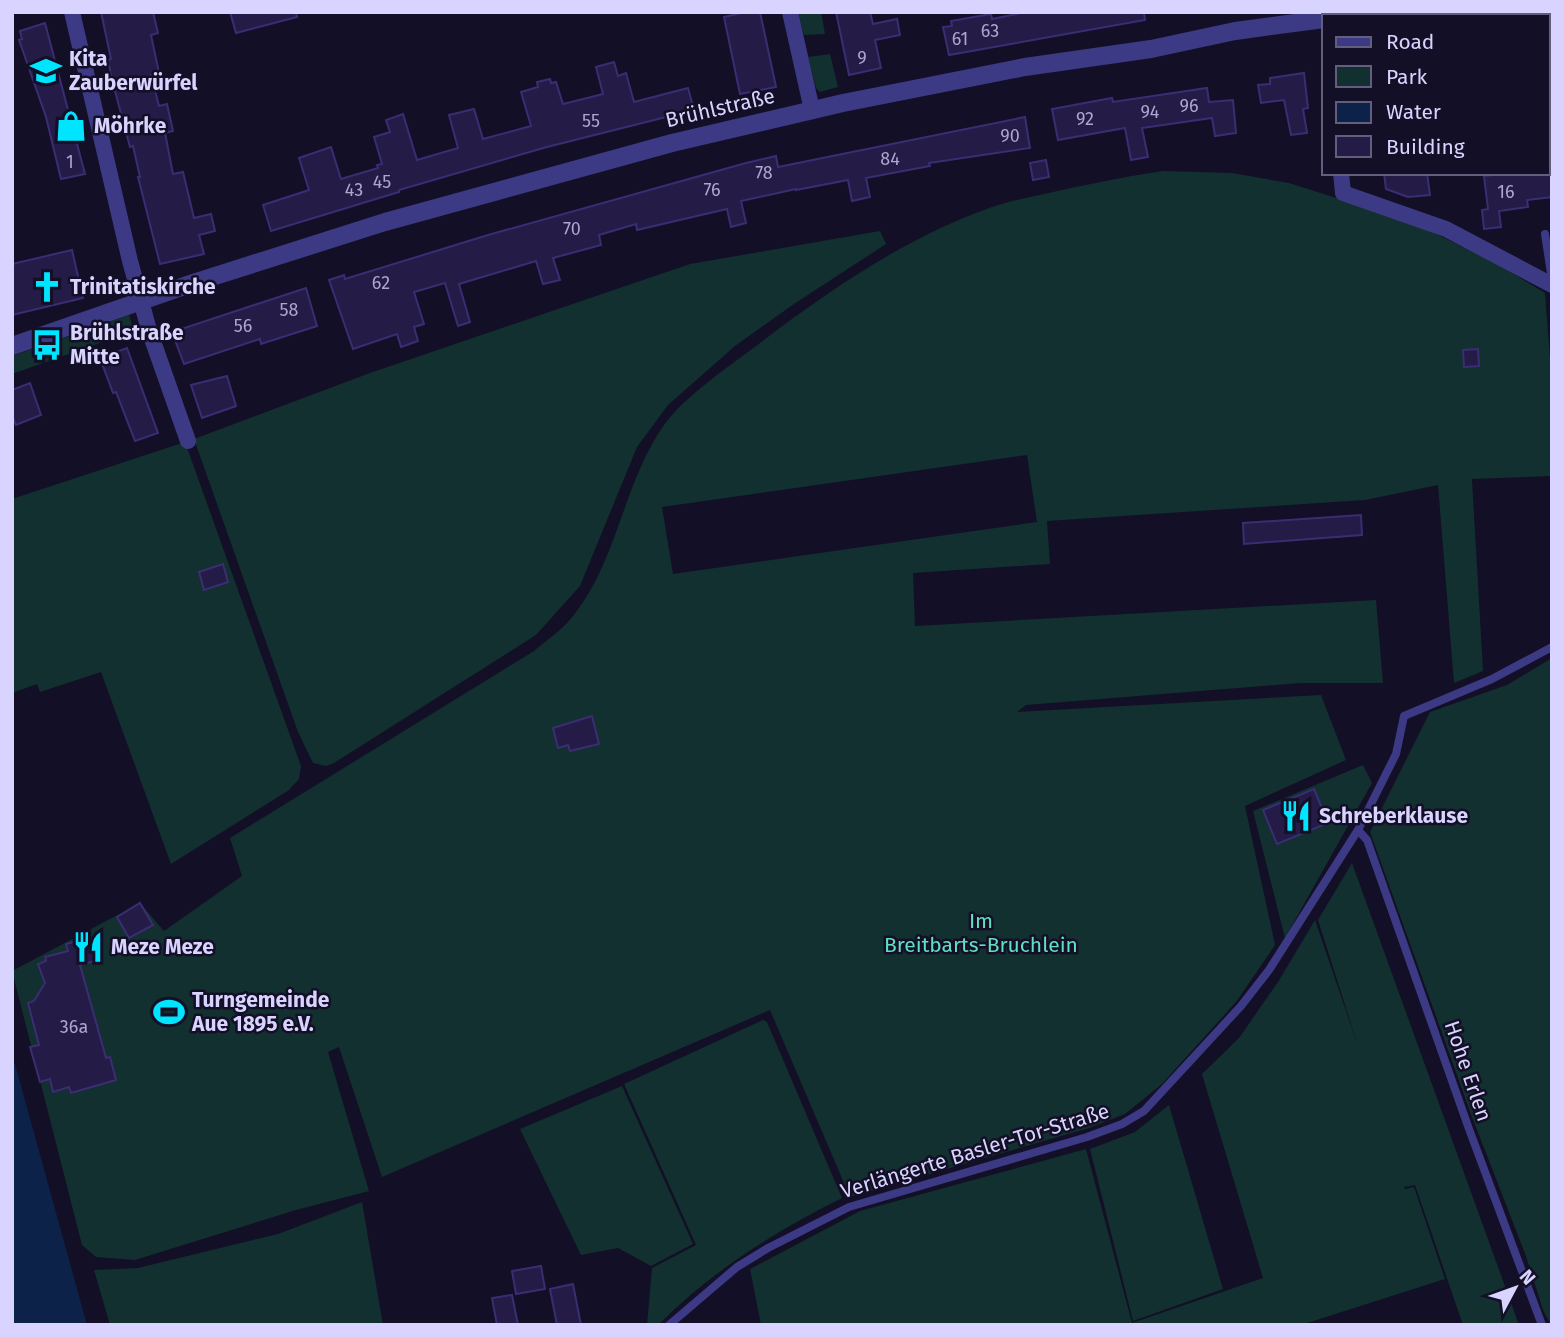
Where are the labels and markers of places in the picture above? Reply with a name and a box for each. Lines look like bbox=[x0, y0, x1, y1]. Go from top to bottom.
place label: Kita Zauberwürfel bbox=[69, 46, 198, 96]
school or university icon: Kita Zauberwürfel bbox=[29, 54, 63, 88]
shop icon: Möhrke bbox=[54, 109, 88, 143]
place label: Möhrke bbox=[94, 113, 167, 139]
church icon: Trinitatiskirche bbox=[30, 270, 64, 304]
place label: Trinitatiskirche bbox=[70, 274, 216, 300]
place label: Brühlstraße Mitte bbox=[70, 320, 184, 370]
bus stop icon: Brühlstraße Mitte bbox=[30, 328, 64, 362]
restaurant icon: Schreberklause bbox=[1279, 799, 1313, 833]
place label: Schreberklause bbox=[1319, 803, 1469, 829]
restaurant icon: Meze Meze bbox=[71, 930, 105, 964]
place label: Meze Meze bbox=[111, 934, 214, 960]
place label: Turngemeinde Aue 1895 e.V. bbox=[191, 987, 330, 1037]
sports icon: Turngemeinde Aue 1895 e.V. bbox=[152, 995, 186, 1029]

